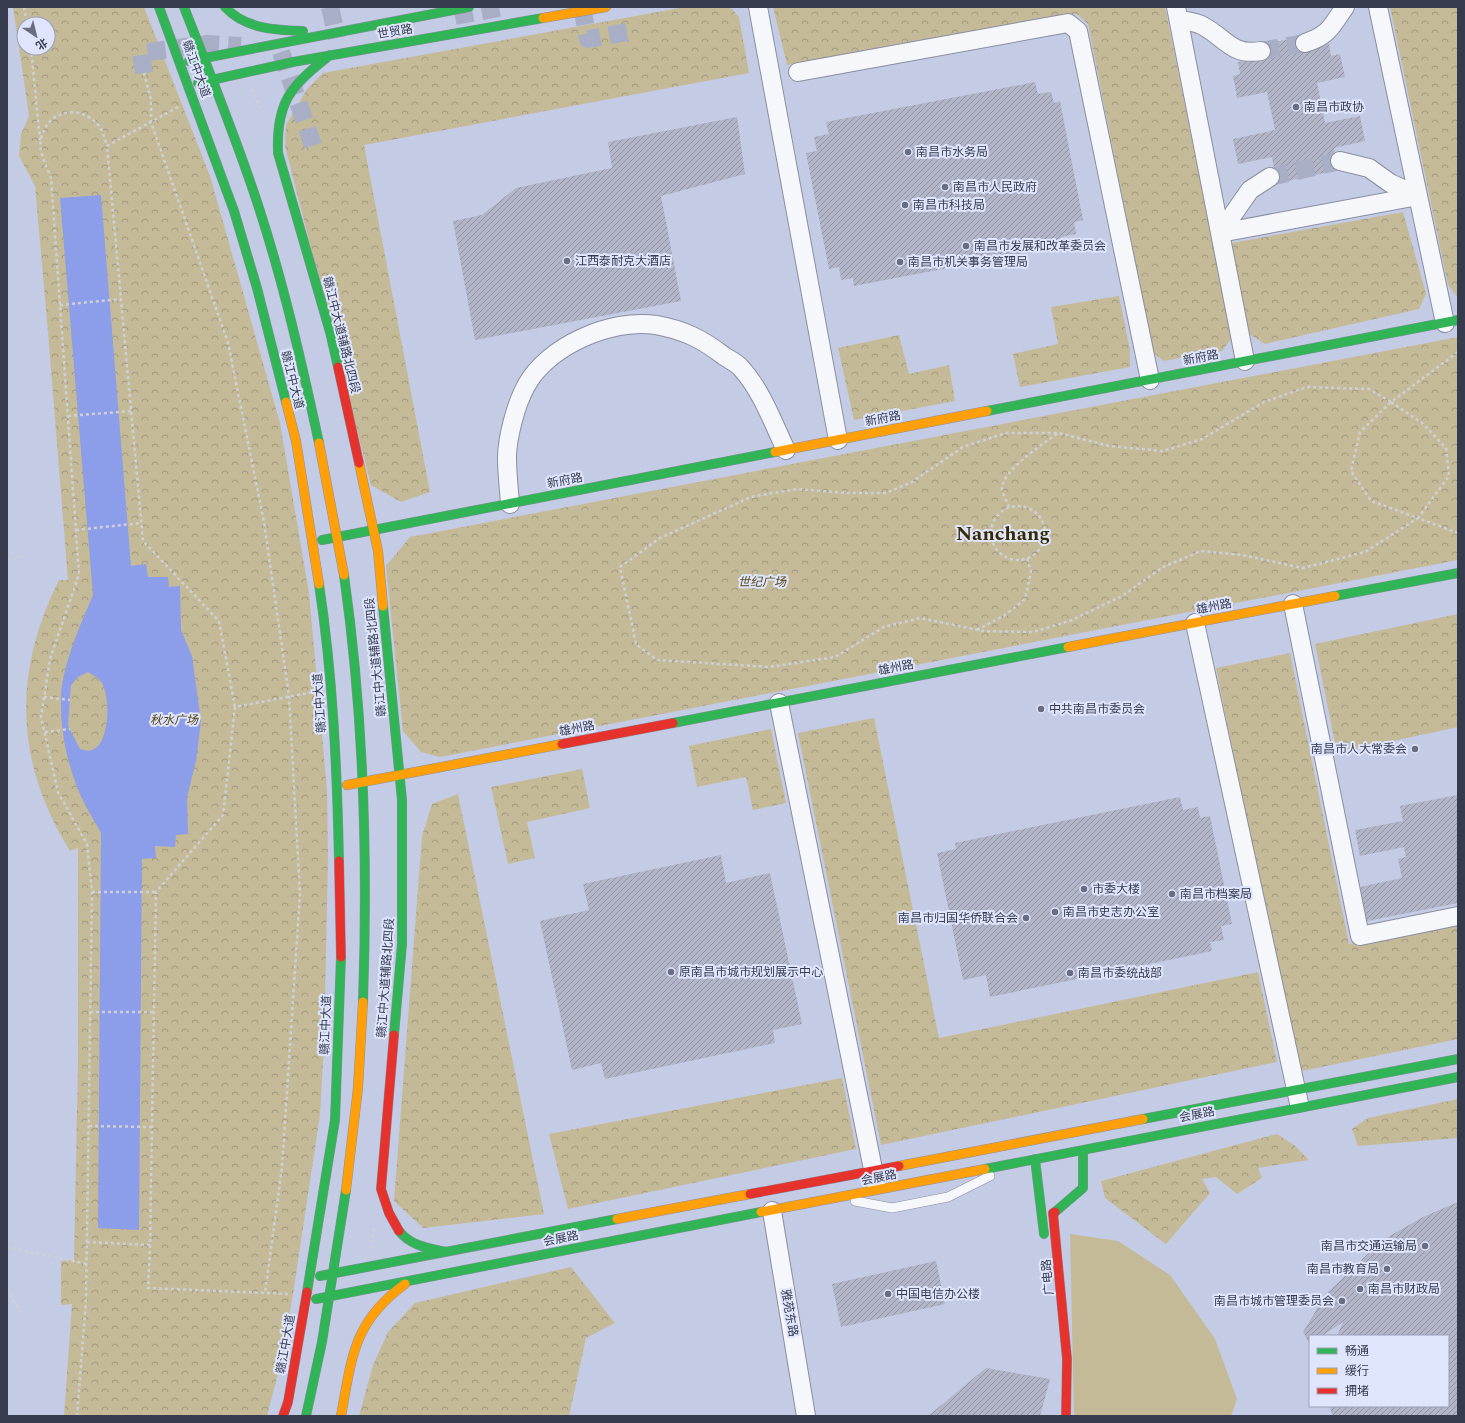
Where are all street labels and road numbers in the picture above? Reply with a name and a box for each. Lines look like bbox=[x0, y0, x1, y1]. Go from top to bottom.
street label: 世贸路 bbox=[376, 20, 414, 44]
street label: 赣江中大道 bbox=[177, 38, 215, 100]
street label: 赣江中大道辅路北四段 bbox=[317, 274, 365, 396]
street label: 新府路 bbox=[1182, 345, 1220, 371]
street label: 赣江中大道 bbox=[276, 349, 308, 411]
street label: 新府路 bbox=[864, 406, 902, 432]
street label: 新府路 bbox=[546, 468, 584, 494]
street label: 雄州路 bbox=[1195, 594, 1233, 620]
street label: 赣江中大道辅路北四段 bbox=[360, 596, 392, 718]
street label: 雄州路 bbox=[877, 655, 915, 681]
street label: 赣江中大道 bbox=[308, 672, 332, 734]
street label: 雄州路 bbox=[558, 716, 596, 742]
street label: 赣江中大道辅路北四段 bbox=[372, 917, 400, 1039]
street label: 赣江中大道 bbox=[315, 995, 337, 1055]
street label: 会展路 bbox=[1178, 1102, 1216, 1128]
street label: 会展路 bbox=[860, 1165, 898, 1191]
street label: 会展路 bbox=[542, 1226, 580, 1252]
street label: 广电路 bbox=[1037, 1258, 1059, 1296]
street label: 雅苑东路 bbox=[775, 1288, 803, 1338]
street label: 赣江中大道 bbox=[271, 1313, 301, 1375]

